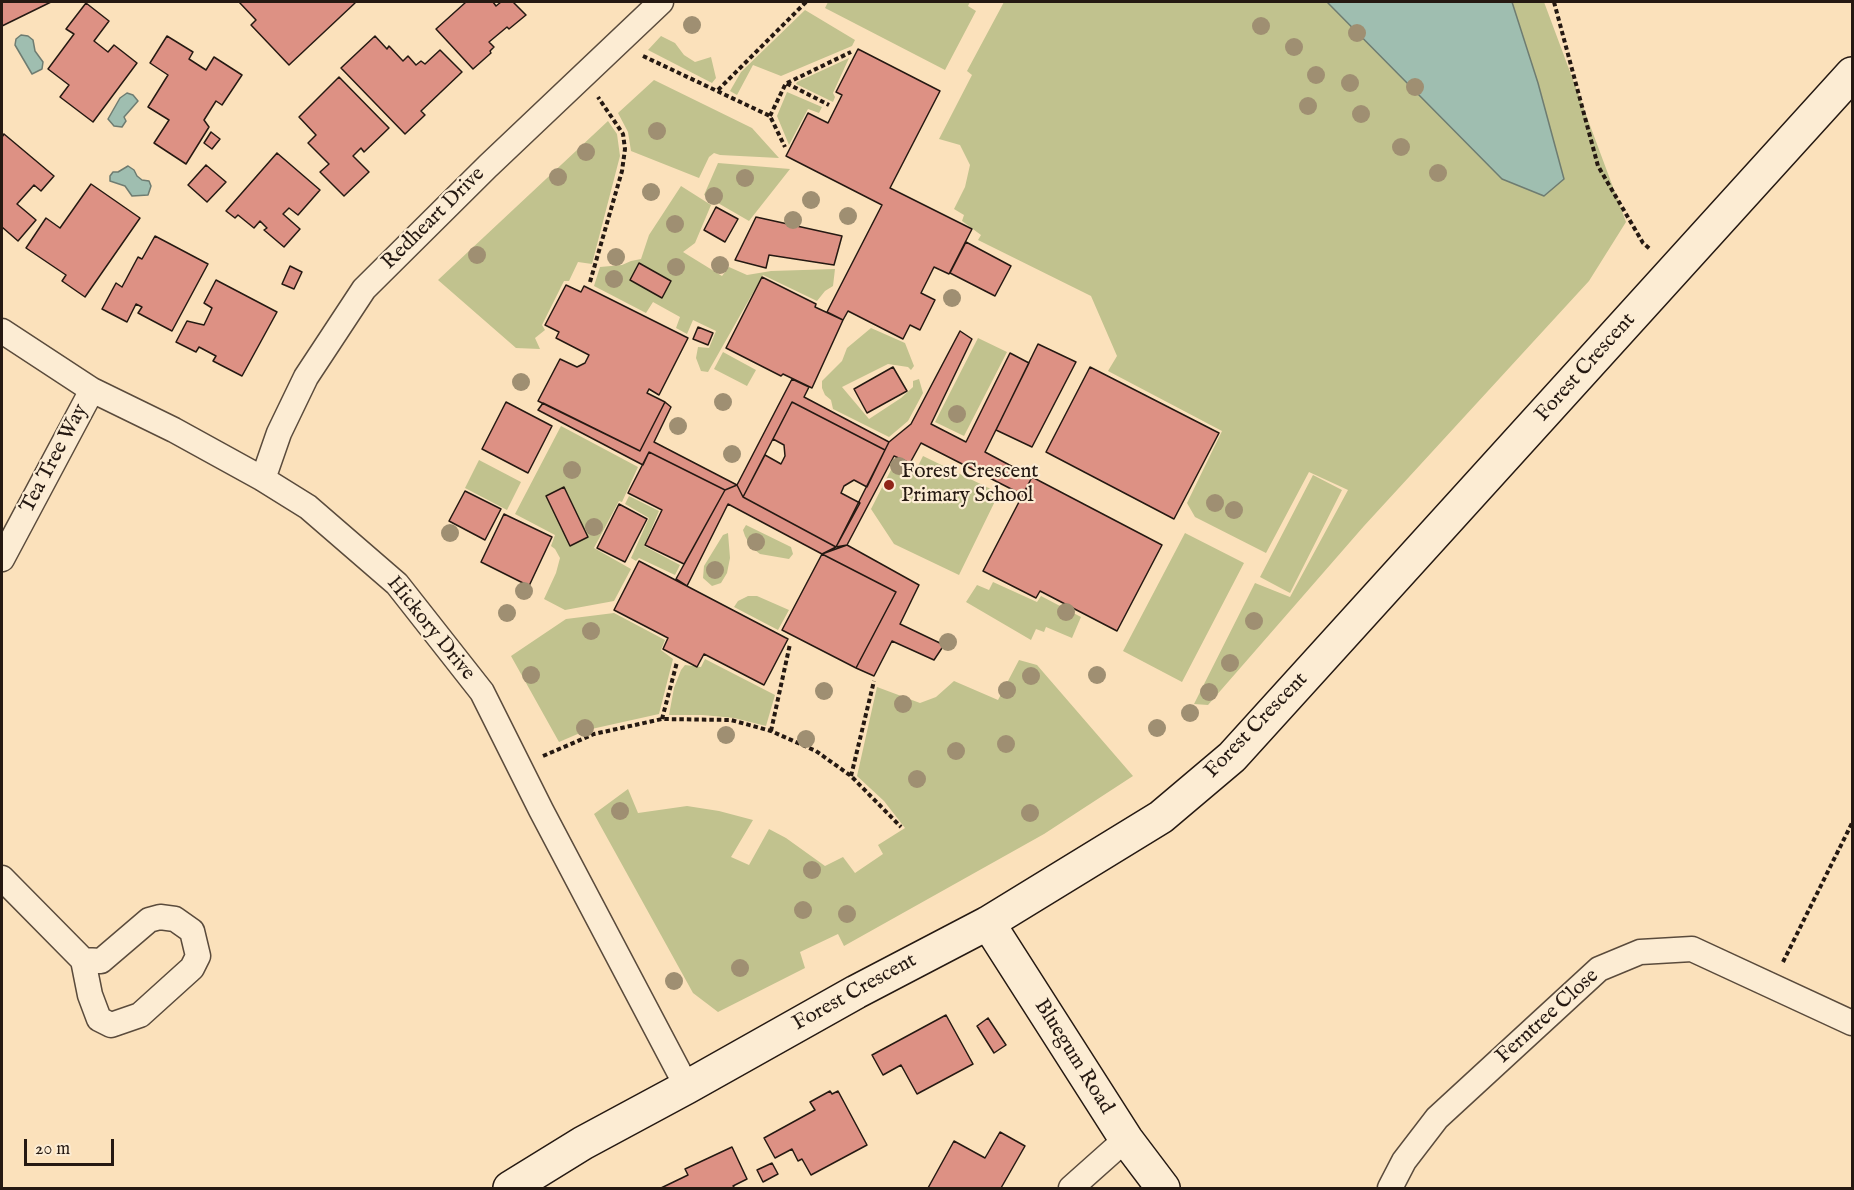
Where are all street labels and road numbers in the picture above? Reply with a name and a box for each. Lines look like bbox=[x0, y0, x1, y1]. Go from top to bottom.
street label: Redheart Drive bbox=[377, 162, 491, 276]
street label: Forest Crescent bbox=[1531, 308, 1641, 428]
street label: Tea Tree Way bbox=[16, 400, 94, 518]
street label: Hickory Drive bbox=[380, 572, 480, 686]
street label: Forest Crescent bbox=[1200, 668, 1314, 784]
street label: Forest Crescent bbox=[789, 949, 921, 1037]
street label: Ferntree Close bbox=[1491, 964, 1605, 1070]
street label: Bluegum Road bbox=[1028, 995, 1118, 1119]

